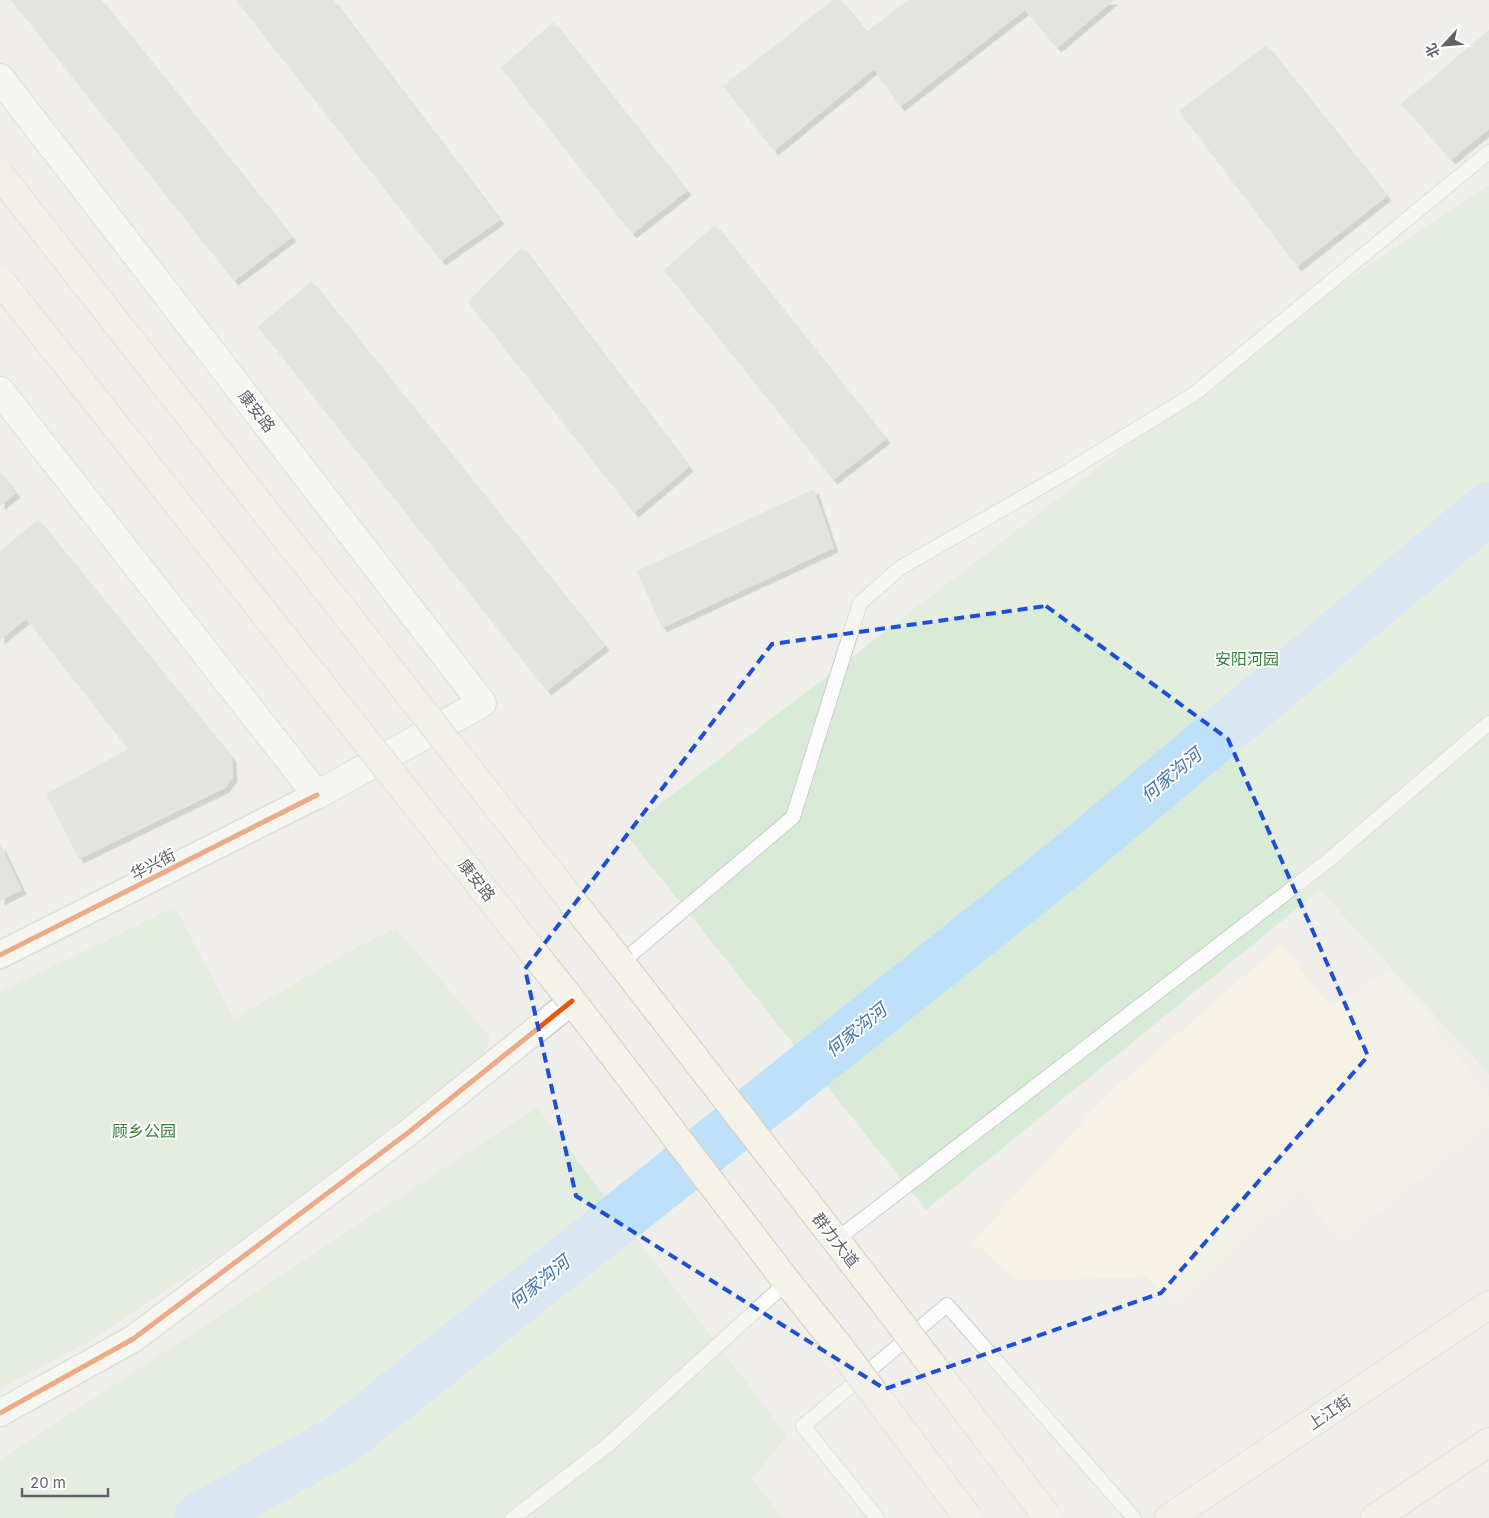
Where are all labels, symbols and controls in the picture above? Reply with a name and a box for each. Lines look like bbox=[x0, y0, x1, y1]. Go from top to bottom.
north arrow bbox=[1419, 20, 1469, 70]
text: 北 bbox=[1421, 41, 1443, 61]
street label: 康安路 bbox=[234, 386, 280, 436]
park label: 安阳河园 bbox=[1215, 649, 1279, 669]
water label: 何家沟河 bbox=[1137, 742, 1208, 806]
street label: 华兴街 bbox=[127, 844, 179, 884]
street label: 康安路 bbox=[454, 855, 500, 905]
water label: 何家沟河 bbox=[821, 997, 893, 1061]
park label: 顾乡公园 bbox=[112, 1121, 176, 1141]
street label: 群力大道 bbox=[808, 1209, 864, 1271]
water label: 何家沟河 bbox=[504, 1249, 576, 1313]
street label: 上江街 bbox=[1304, 1390, 1354, 1434]
scale bar bbox=[22, 1466, 109, 1498]
text: 20 m bbox=[30, 1473, 66, 1492]

